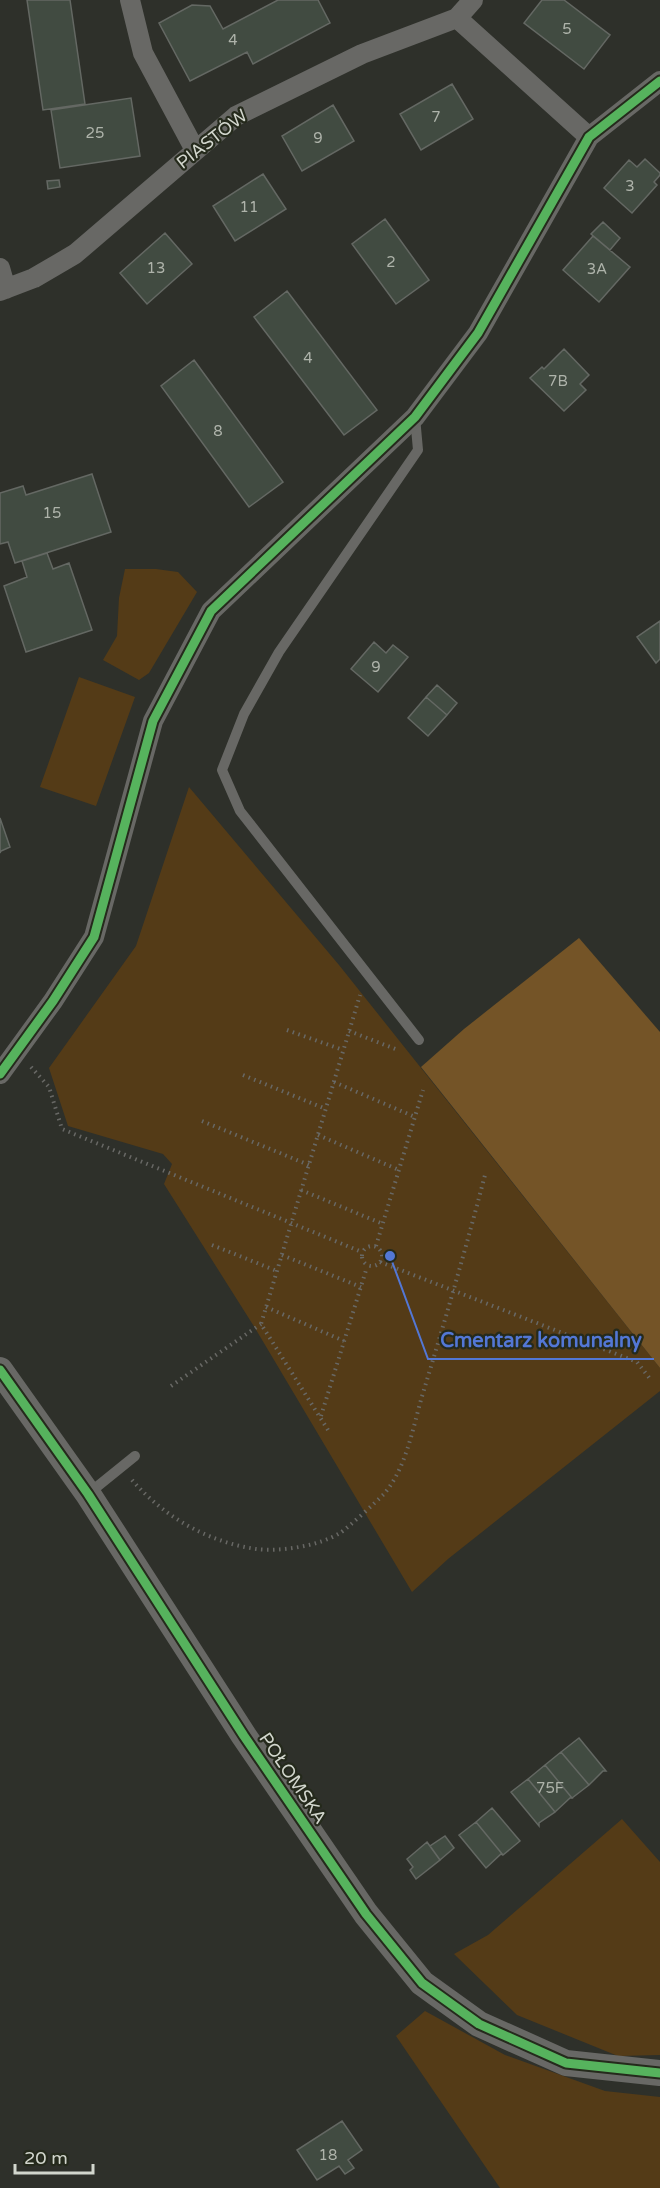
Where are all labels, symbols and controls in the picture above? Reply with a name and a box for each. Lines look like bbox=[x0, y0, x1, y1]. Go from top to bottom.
house number: 5 bbox=[562, 20, 572, 38]
house number: 4 bbox=[228, 31, 238, 49]
street label: PIASTÓW bbox=[172, 104, 252, 174]
house number: 7 bbox=[431, 108, 441, 126]
house number: 25 bbox=[86, 124, 104, 142]
house number: 9 bbox=[313, 129, 323, 147]
house number: 3 bbox=[625, 177, 635, 195]
house number: 11 bbox=[240, 198, 258, 216]
house number: 2 bbox=[386, 253, 396, 271]
house number: 13 bbox=[147, 259, 165, 277]
house number: 3A bbox=[587, 260, 607, 278]
house number: 4 bbox=[303, 349, 313, 367]
house number: 7B bbox=[548, 372, 568, 390]
house number: 8 bbox=[213, 422, 223, 440]
house number: 15 bbox=[43, 504, 61, 522]
house number: 9 bbox=[371, 658, 381, 676]
callout: Cmentarz komunalny bbox=[428, 1321, 654, 1359]
text: Cmentarz komunalny bbox=[440, 1329, 642, 1353]
street label: POŁOMSKA bbox=[254, 1728, 332, 1828]
house number: 75F bbox=[536, 1779, 564, 1797]
scale bar bbox=[15, 2137, 93, 2175]
house number: 18 bbox=[319, 2146, 337, 2164]
text: 20 m bbox=[24, 2147, 68, 2169]

